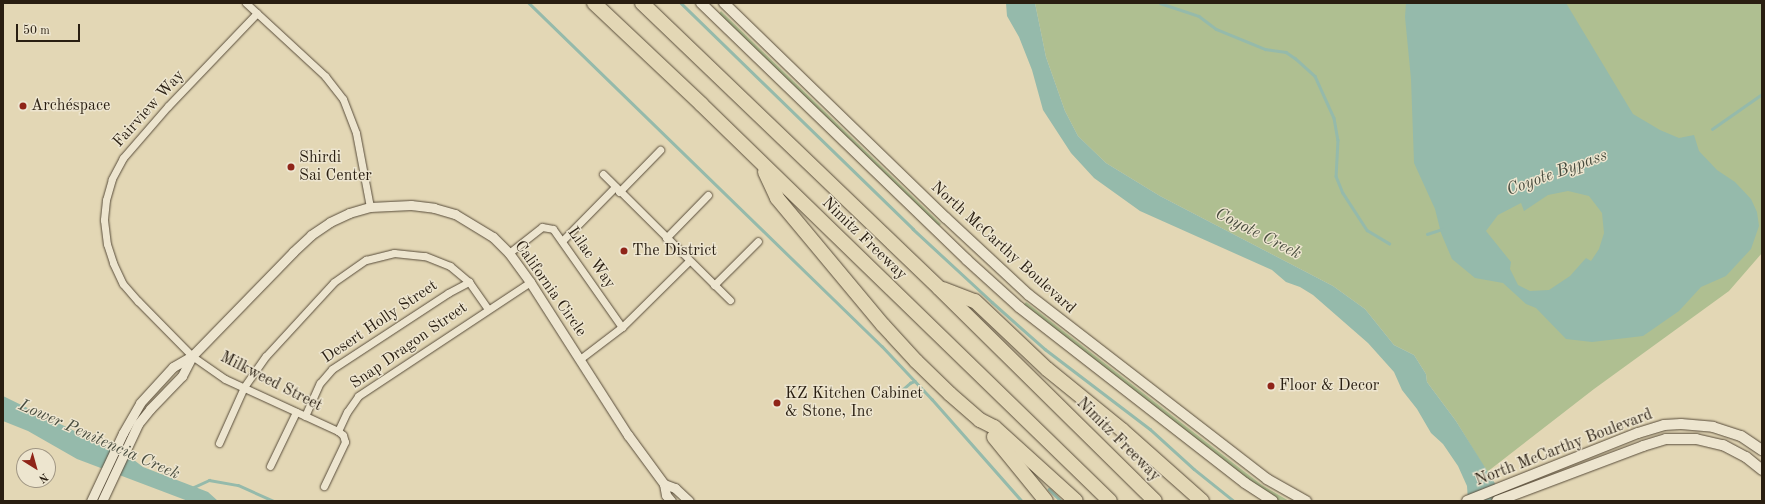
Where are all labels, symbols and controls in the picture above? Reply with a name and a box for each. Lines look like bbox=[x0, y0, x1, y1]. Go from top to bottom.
scale bar bbox=[18, 16, 82, 42]
text: 50 m bbox=[23, 25, 50, 37]
street label: Fairview Way bbox=[109, 66, 189, 152]
place label: Archéspace bbox=[31, 96, 110, 116]
marker: Archéspace bbox=[18, 101, 28, 111]
water label: Coyote Bypass bbox=[1504, 145, 1610, 201]
place label: Shirdi Sai Center bbox=[299, 148, 372, 186]
marker: Shirdi Sai Center bbox=[286, 162, 296, 172]
street label: North McCarthy Boulevard bbox=[927, 178, 1079, 318]
street label: Nimitz Freeway bbox=[817, 194, 911, 284]
water label: Coyote Creek bbox=[1212, 204, 1304, 264]
street label: Lilac Way bbox=[563, 224, 619, 292]
street label: California Circle bbox=[510, 237, 590, 341]
place label: The District bbox=[632, 241, 717, 261]
marker: The District bbox=[619, 246, 629, 256]
street label: Desert Holly Street bbox=[319, 276, 441, 368]
street label: Snap Dragon Street bbox=[347, 298, 471, 394]
street label: Milkweed Street bbox=[217, 348, 325, 416]
place label: Floor & Decor bbox=[1279, 376, 1379, 396]
marker: Floor & Decor bbox=[1266, 381, 1276, 391]
place label: KZ Kitchen Cabinet & Stone, Inc bbox=[785, 384, 923, 422]
street label: Nimitz Freeway bbox=[1072, 394, 1164, 486]
water label: Lower Penitencia Creek bbox=[15, 395, 183, 485]
marker: KZ Kitchen Cabinet & Stone, Inc bbox=[772, 398, 782, 408]
street label: North McCarthy Boulevard bbox=[1473, 405, 1655, 491]
north arrow bbox=[16, 448, 56, 488]
text: N bbox=[36, 470, 50, 484]

